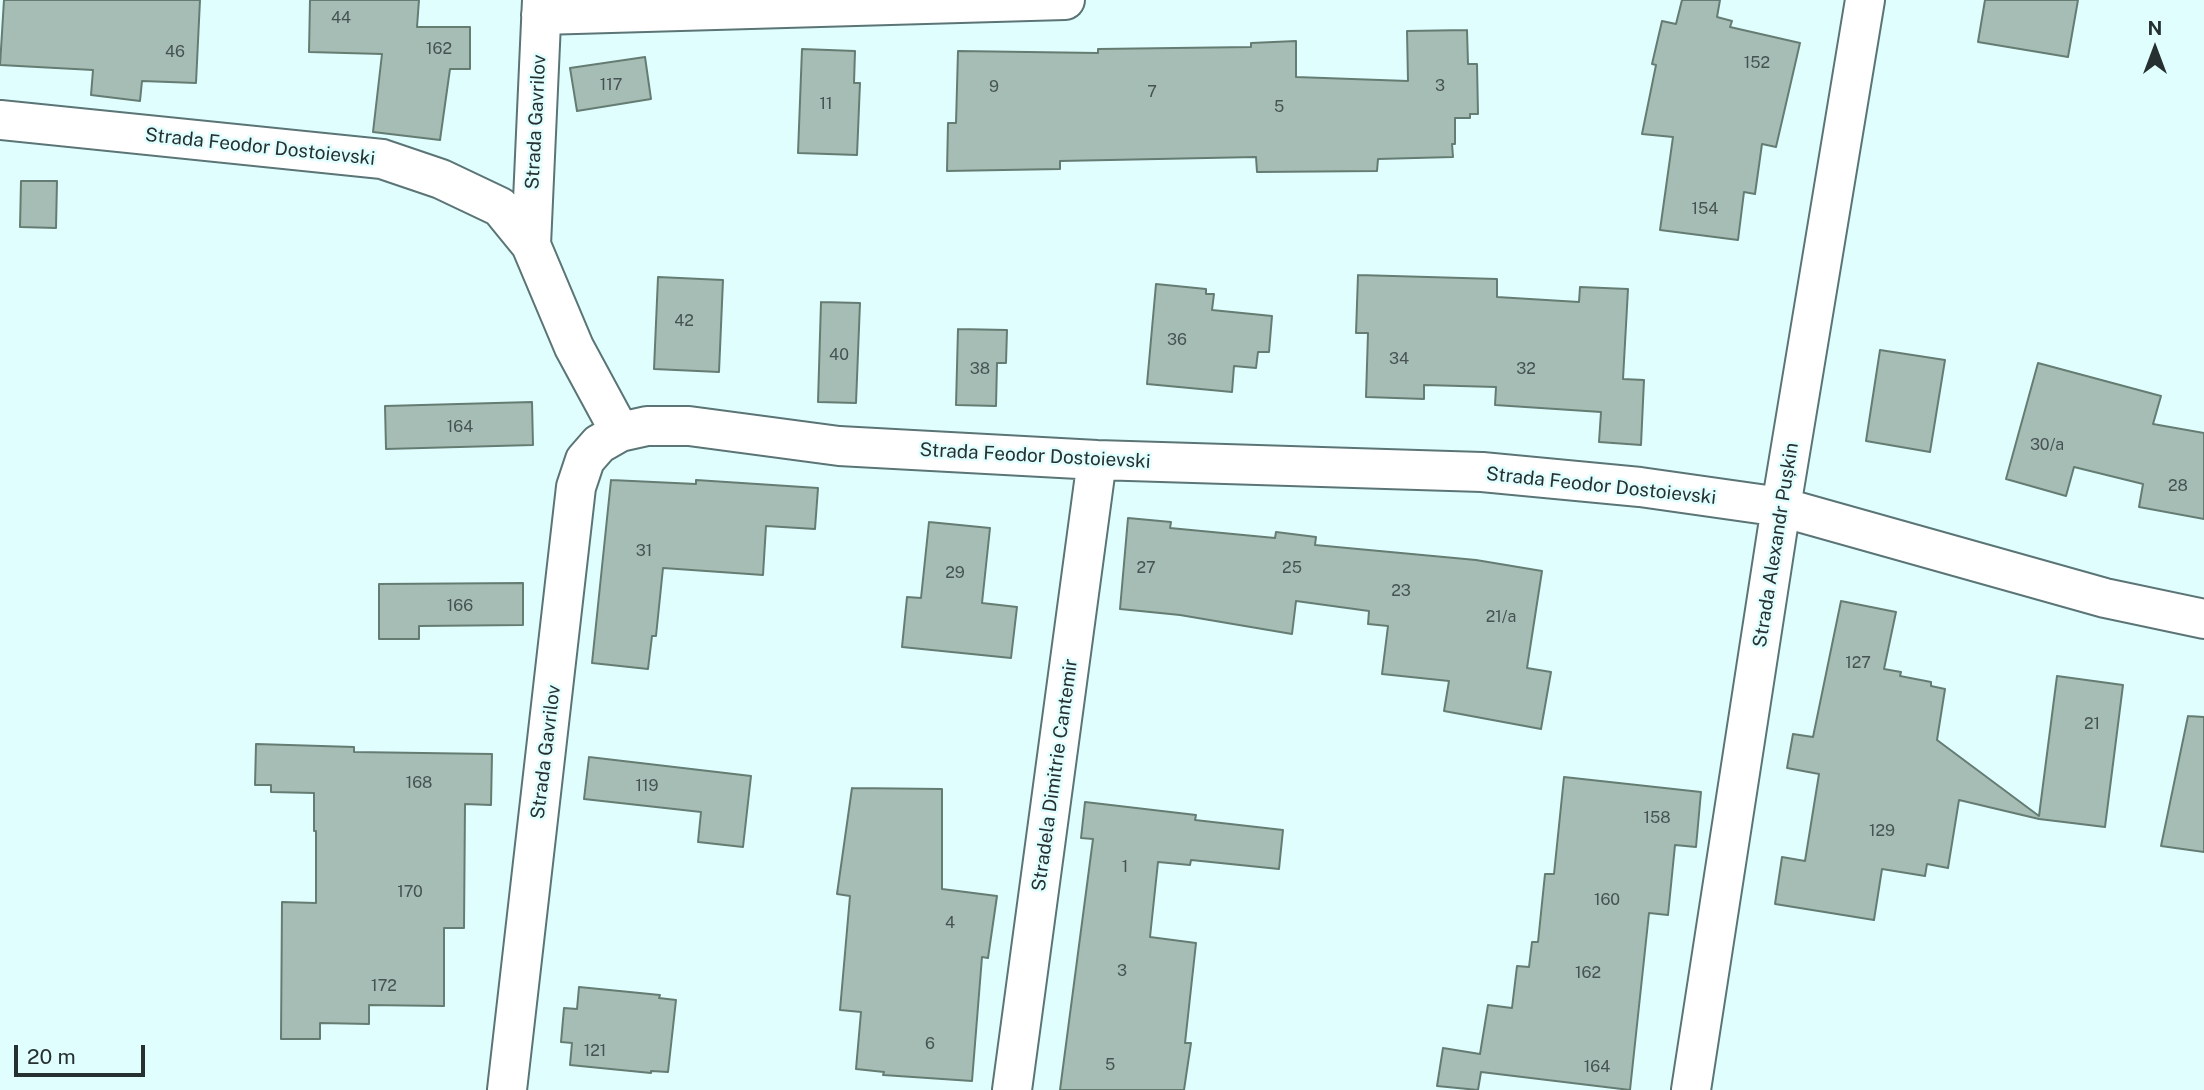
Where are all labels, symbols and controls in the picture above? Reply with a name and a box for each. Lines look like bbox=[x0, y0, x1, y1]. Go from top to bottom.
house number: 44 bbox=[331, 8, 351, 28]
north arrow bbox=[2120, 14, 2190, 84]
text: N bbox=[2148, 17, 2162, 39]
house number: 162 bbox=[426, 39, 452, 59]
house number: 46 bbox=[165, 42, 185, 62]
house number: 152 bbox=[1744, 53, 1770, 73]
street label: Strada Gavrilov bbox=[521, 54, 551, 190]
house number: 117 bbox=[600, 75, 622, 95]
house number: 3 bbox=[1435, 76, 1445, 96]
house number: 9 bbox=[989, 77, 999, 97]
house number: 7 bbox=[1147, 82, 1157, 102]
house number: 11 bbox=[819, 94, 833, 114]
house number: 5 bbox=[1274, 97, 1284, 117]
street label: Strada Feodor Dostoievski bbox=[144, 124, 376, 170]
house number: 154 bbox=[1692, 199, 1718, 219]
house number: 42 bbox=[674, 311, 694, 331]
house number: 36 bbox=[1167, 330, 1187, 350]
house number: 40 bbox=[829, 345, 849, 365]
house number: 34 bbox=[1389, 349, 1409, 369]
house number: 38 bbox=[970, 359, 990, 379]
house number: 32 bbox=[1516, 359, 1536, 379]
house number: 164 bbox=[447, 417, 473, 437]
house number: 30/a bbox=[2030, 435, 2064, 455]
street label: Strada Feodor Dostoievski bbox=[919, 439, 1151, 473]
street label: Strada Alexandr Pușkin bbox=[1749, 441, 1803, 649]
street label: Strada Feodor Dostoievski bbox=[1485, 463, 1717, 509]
house number: 28 bbox=[2168, 476, 2188, 496]
house number: 31 bbox=[636, 541, 652, 561]
house number: 27 bbox=[1136, 558, 1156, 578]
house number: 25 bbox=[1282, 558, 1302, 578]
house number: 29 bbox=[945, 563, 965, 583]
house number: 23 bbox=[1391, 581, 1411, 601]
house number: 166 bbox=[447, 596, 473, 616]
house number: 21/a bbox=[1486, 607, 1516, 627]
house number: 127 bbox=[1845, 653, 1871, 673]
street label: Stradela Dimitrie Cantemir bbox=[1027, 657, 1083, 893]
street label: Strada Gavrilov bbox=[526, 684, 566, 820]
house number: 21 bbox=[2084, 714, 2100, 734]
house number: 168 bbox=[406, 773, 432, 793]
house number: 119 bbox=[635, 776, 659, 796]
house number: 158 bbox=[1643, 808, 1671, 828]
house number: 129 bbox=[1869, 821, 1895, 841]
house number: 1 bbox=[1122, 857, 1128, 877]
house number: 170 bbox=[397, 882, 423, 902]
house number: 160 bbox=[1594, 890, 1620, 910]
house number: 4 bbox=[945, 913, 955, 933]
house number: 3 bbox=[1117, 961, 1127, 981]
house number: 162 bbox=[1575, 963, 1601, 983]
house number: 172 bbox=[371, 976, 397, 996]
scale bar bbox=[18, 1030, 149, 1074]
house number: 6 bbox=[925, 1034, 935, 1054]
house number: 121 bbox=[584, 1041, 606, 1061]
text: 20 m bbox=[27, 1044, 76, 1069]
house number: 5 bbox=[1105, 1055, 1115, 1075]
house number: 164 bbox=[1584, 1057, 1610, 1077]

